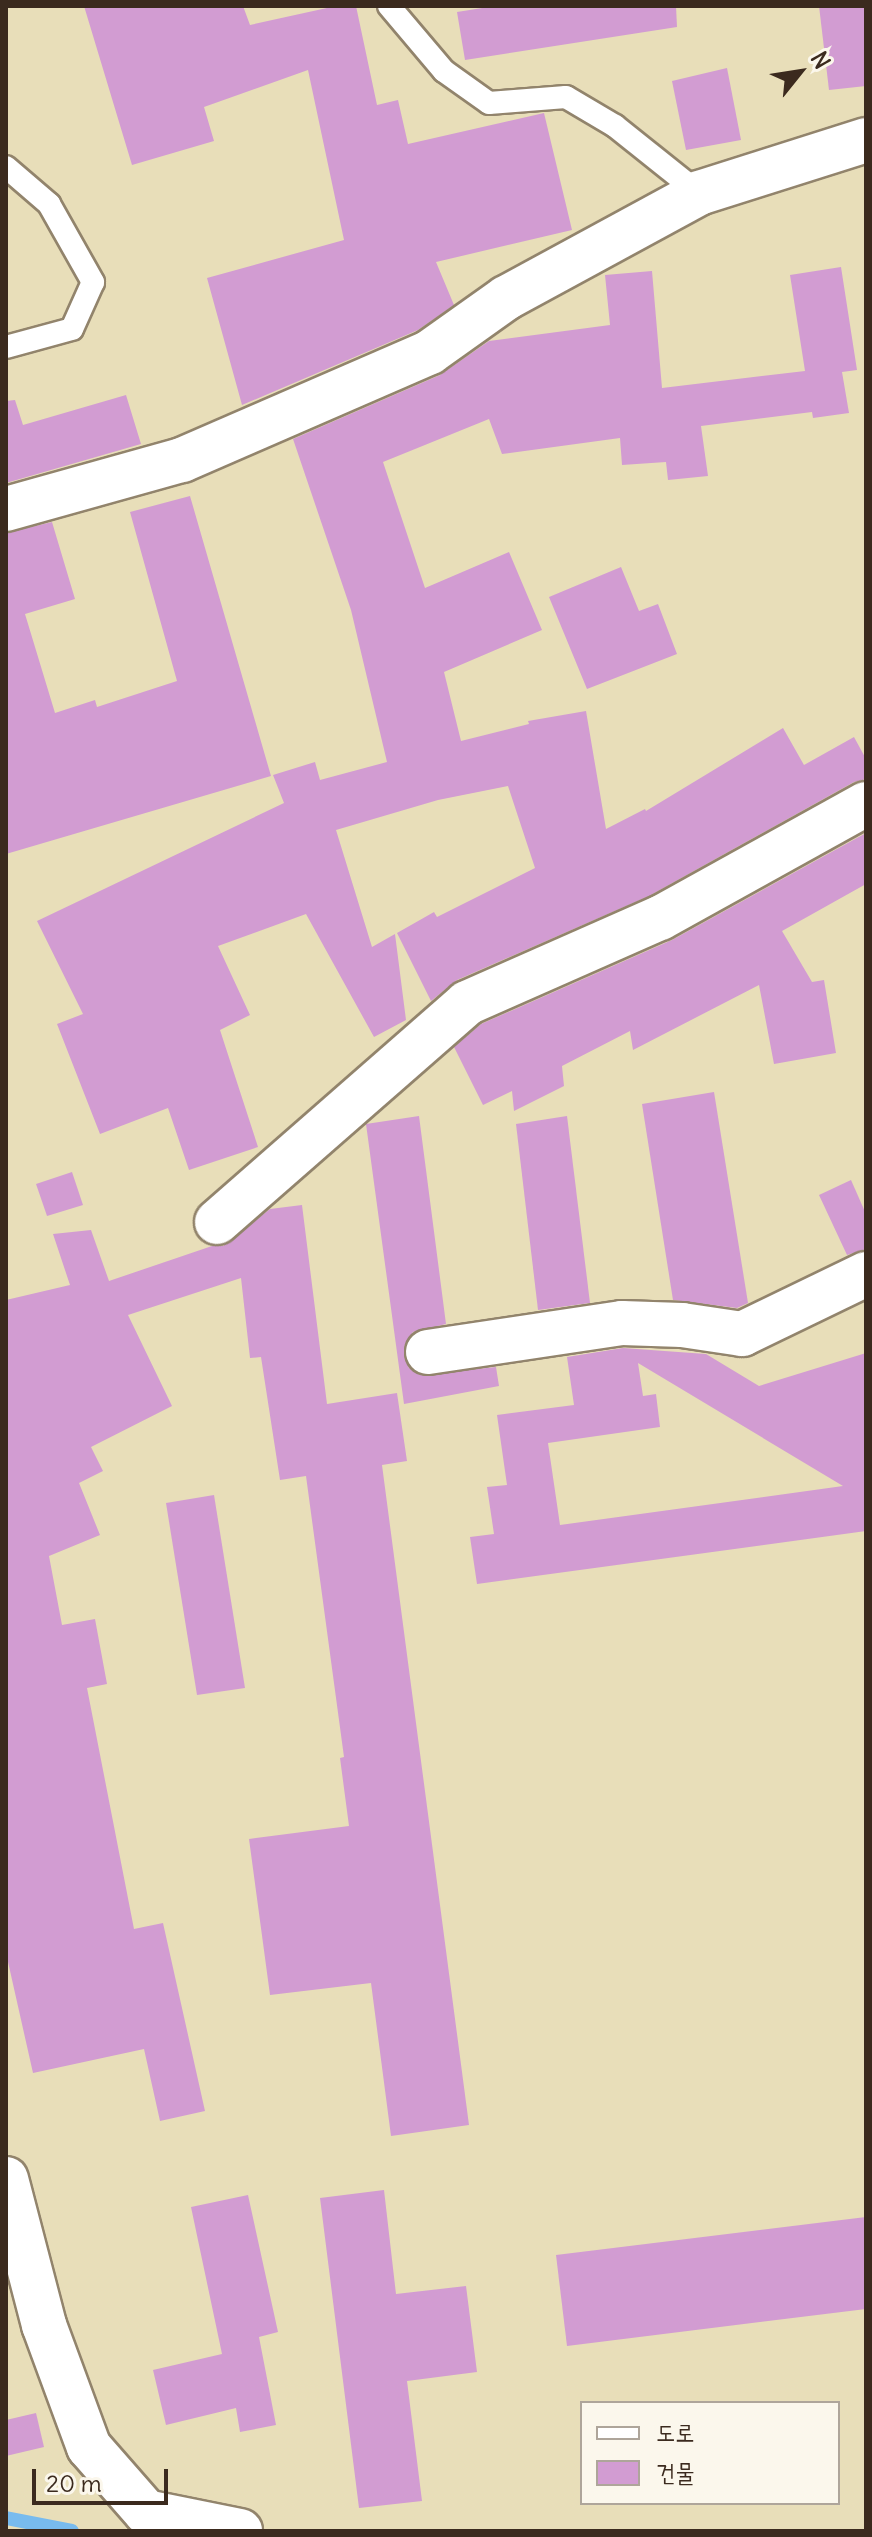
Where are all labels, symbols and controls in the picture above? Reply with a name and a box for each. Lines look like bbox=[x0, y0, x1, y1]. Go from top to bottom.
north arrow bbox=[760, 32, 840, 112]
text: N bbox=[805, 46, 837, 74]
legend bbox=[580, 2401, 840, 2505]
text: 도로 bbox=[656, 2417, 695, 2447]
scale bar bbox=[36, 2453, 172, 2503]
text: 건물 bbox=[656, 2457, 695, 2487]
text: 20 m bbox=[46, 2468, 102, 2498]

